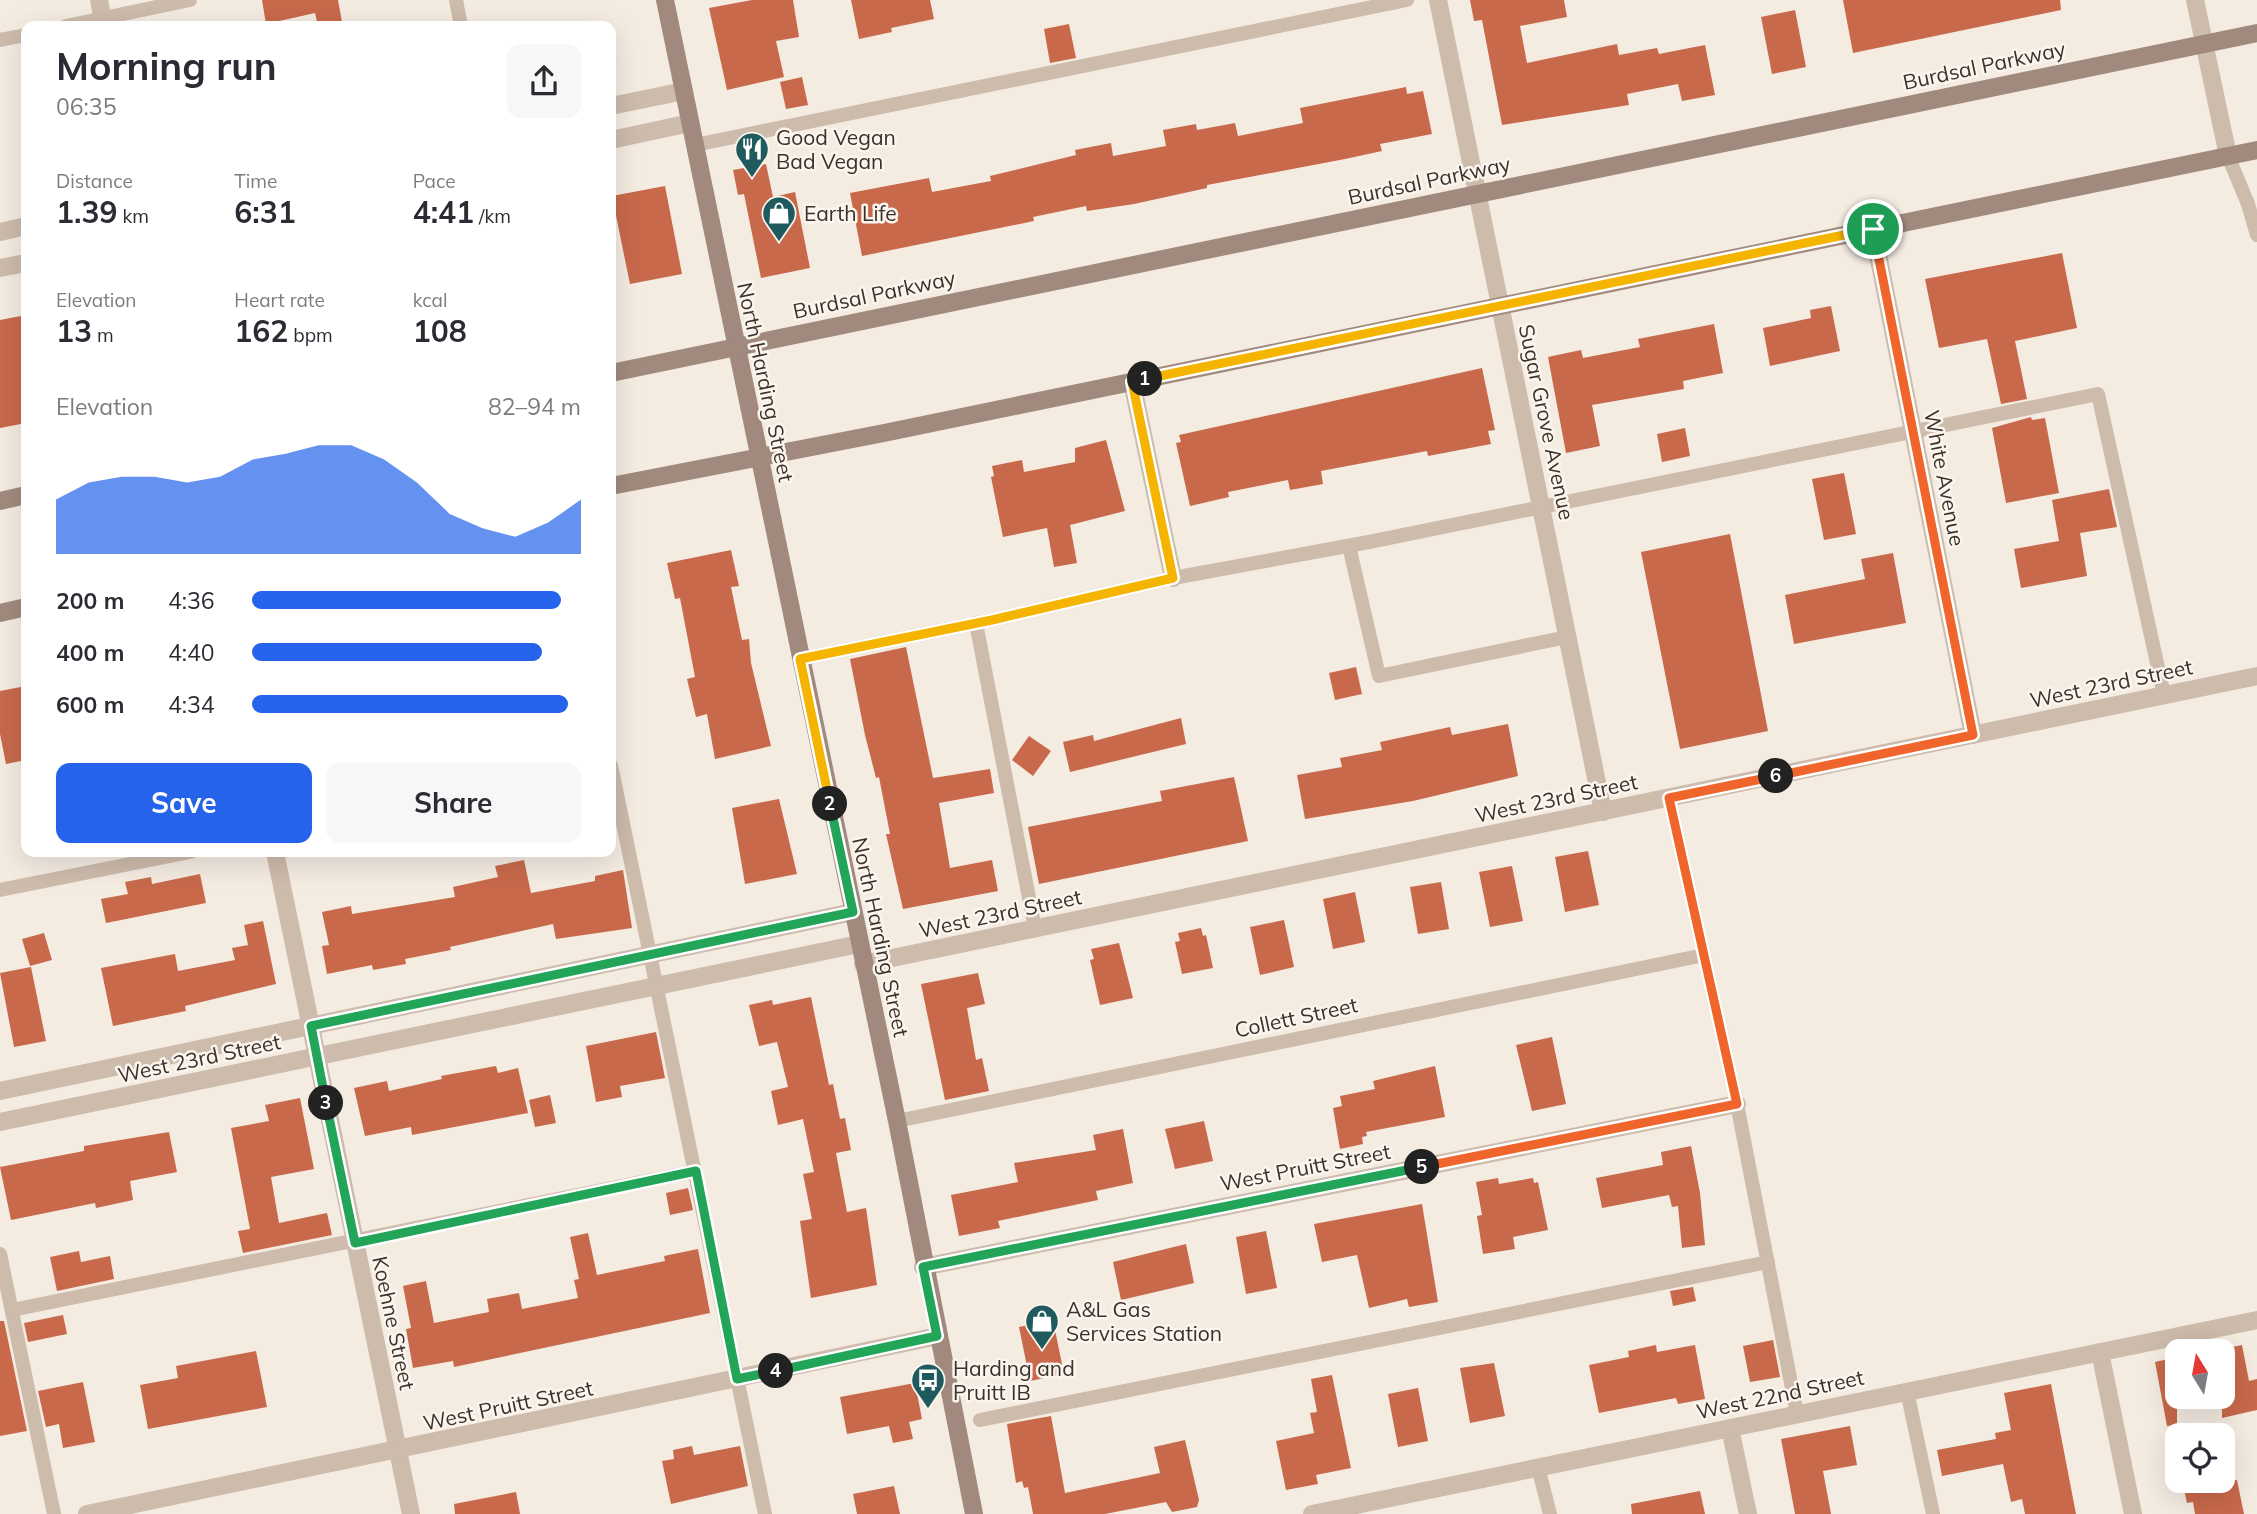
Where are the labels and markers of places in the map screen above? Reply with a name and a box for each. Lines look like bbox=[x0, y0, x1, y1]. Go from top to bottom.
place label: Good Vegan Bad Vegan bbox=[776, 124, 896, 174]
restaurant icon: Good Vegan Bad Vegan bbox=[733, 130, 771, 179]
shop icon: Earth Life bbox=[760, 194, 798, 243]
pin bbox=[1843, 199, 1903, 259]
place label: Earth Life bbox=[804, 200, 897, 226]
pin: 1 bbox=[1128, 362, 1162, 396]
pin: 6 bbox=[1758, 758, 1794, 794]
pin: 2 bbox=[812, 786, 848, 822]
pin: 3 bbox=[308, 1086, 344, 1120]
pin: 5 bbox=[1404, 1150, 1440, 1184]
place label: A&L Gas Services Station bbox=[1066, 1296, 1222, 1346]
shop icon: A&L Gas Services Station bbox=[1023, 1302, 1061, 1351]
pin: 4 bbox=[758, 1354, 794, 1388]
place label: Harding and Pruitt IB bbox=[953, 1355, 1075, 1405]
bus stop icon: Harding and Pruitt IB bbox=[909, 1361, 947, 1410]

